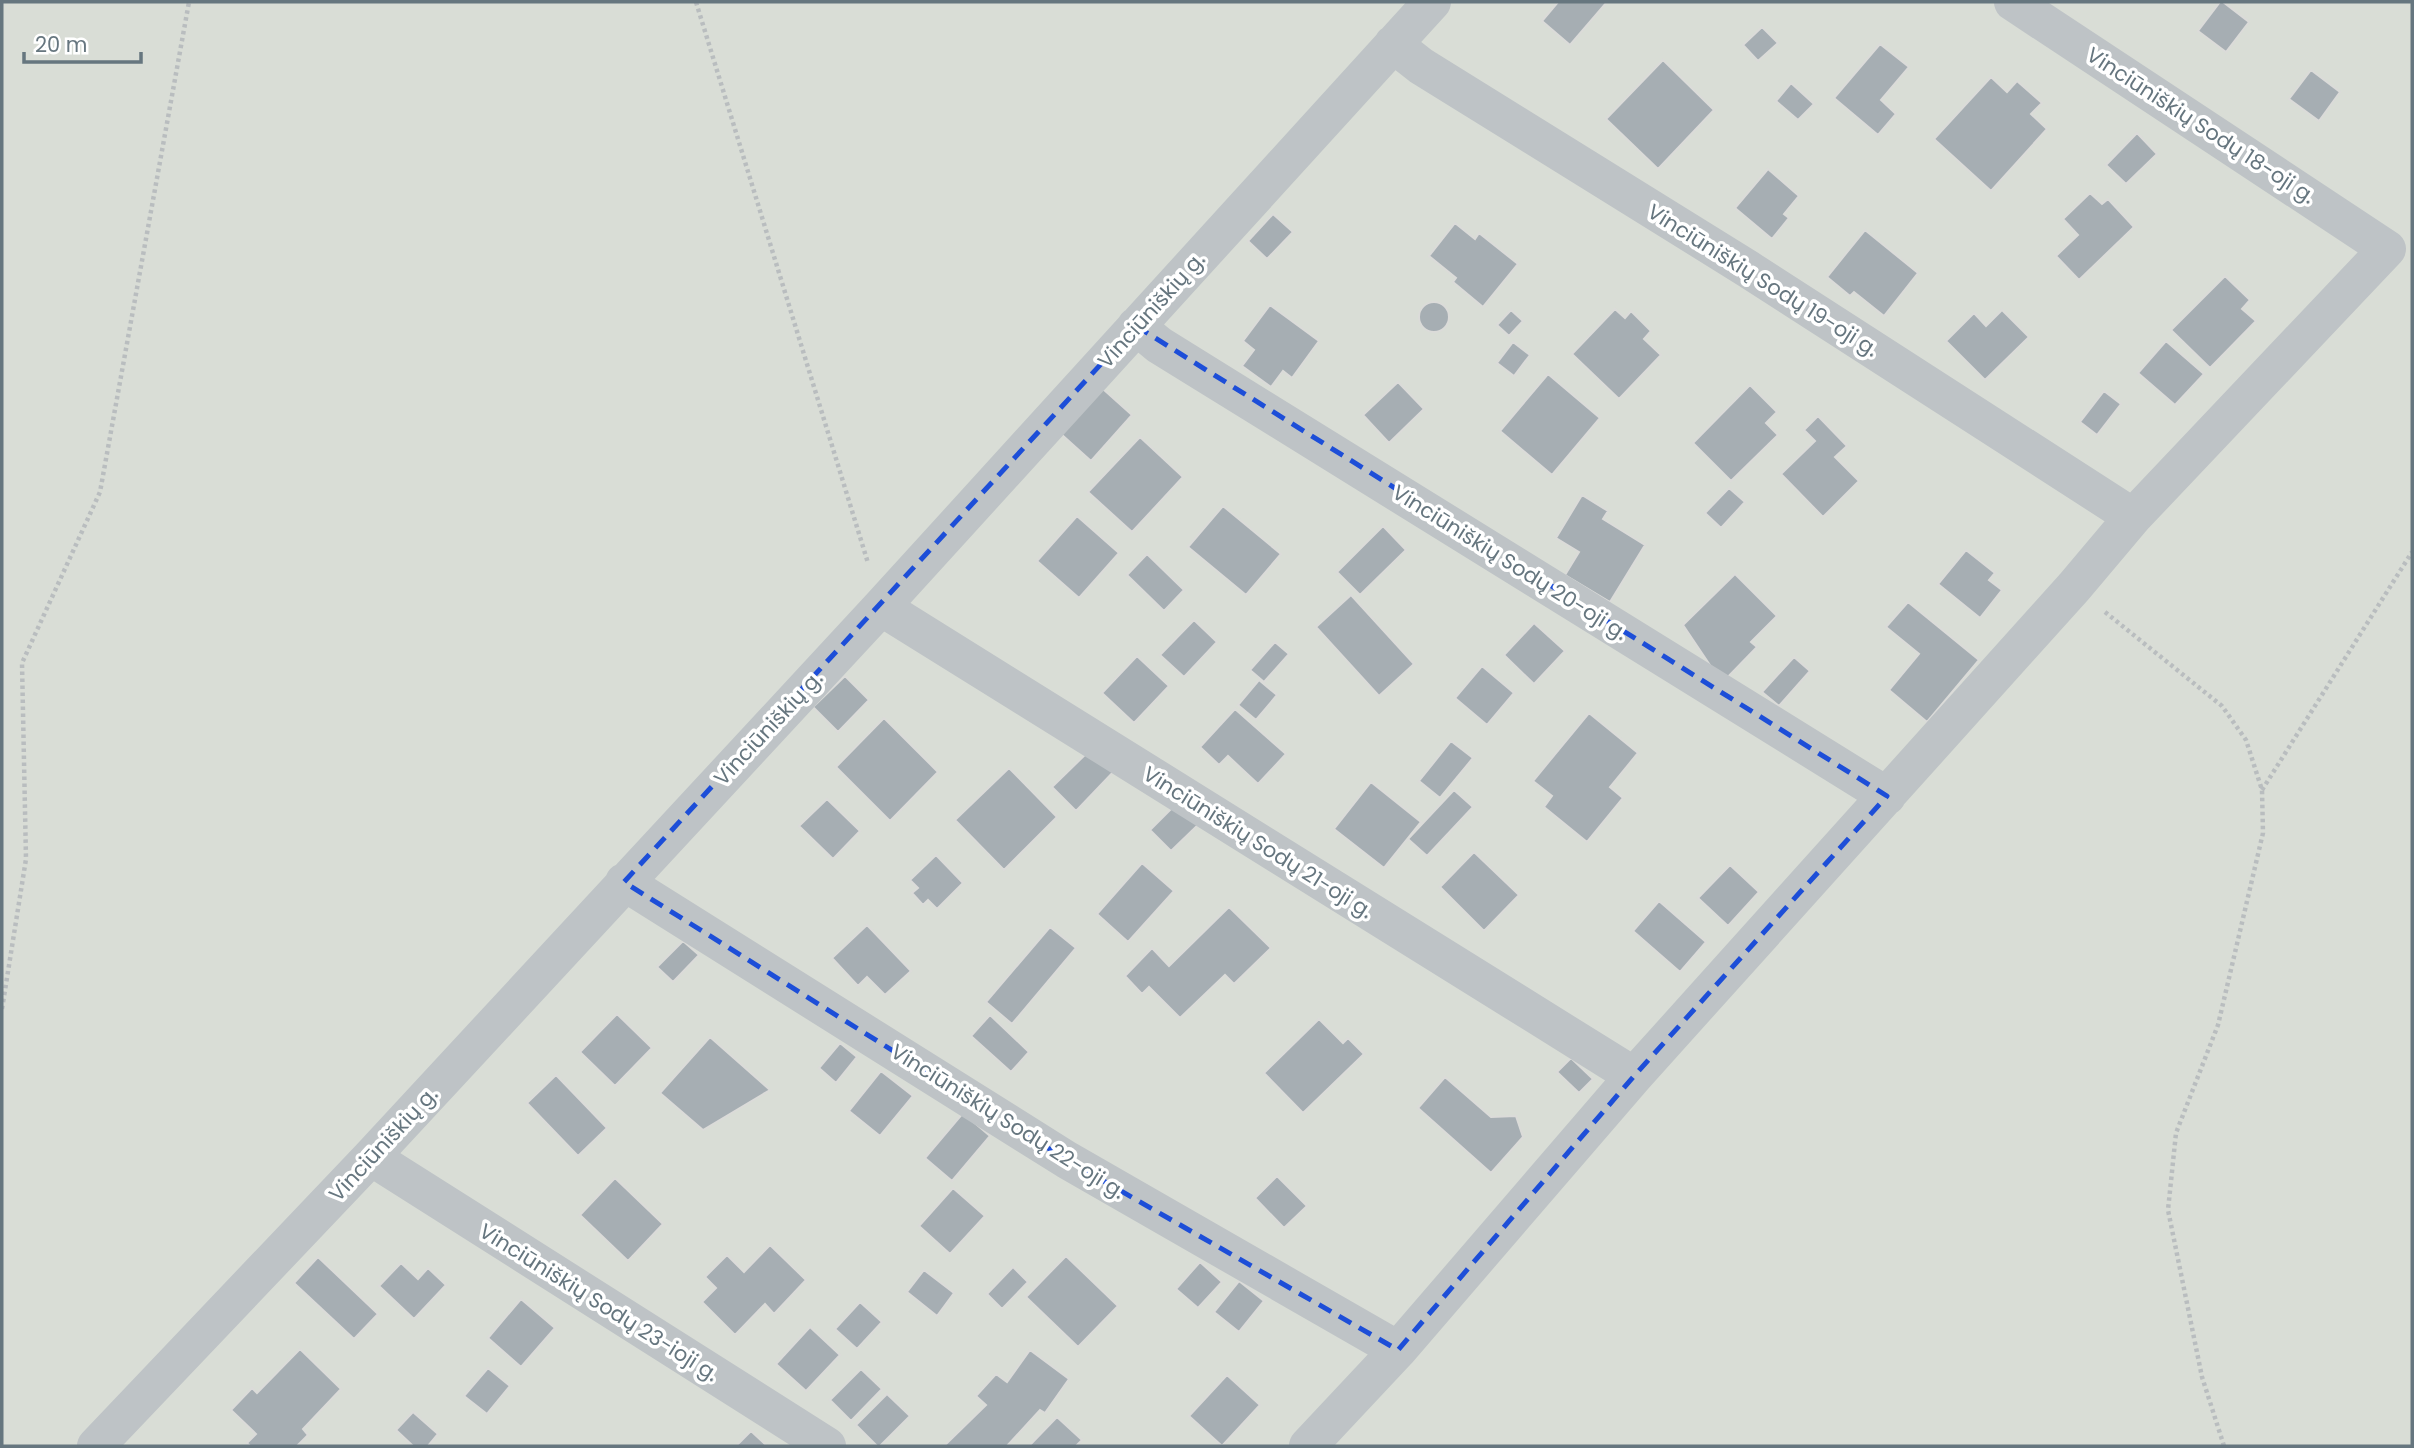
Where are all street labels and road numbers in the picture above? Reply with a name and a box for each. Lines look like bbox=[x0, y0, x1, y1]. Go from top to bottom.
street label: Vinciūniškių Sodų 18-oji g. bbox=[2081, 40, 2321, 210]
street label: Vinciūniškių Sodų 19-oji g. bbox=[1642, 197, 1884, 363]
street label: Vinciūniškių g. bbox=[1091, 246, 1211, 374]
street label: Vinciūniškių Sodų 20-oji g. bbox=[1387, 477, 1633, 647]
street label: Vinciūniškių g. bbox=[707, 664, 829, 792]
street label: Vinciūniškių Sodų 21-oji g. bbox=[1137, 759, 1379, 925]
street label: Vinciūniškių Sodų 22-oji g. bbox=[885, 1037, 1131, 1205]
street label: Vinciūniškių g. bbox=[322, 1080, 444, 1208]
street label: Vinciūniškių Sodų 23-ioji g. bbox=[474, 1216, 724, 1388]

